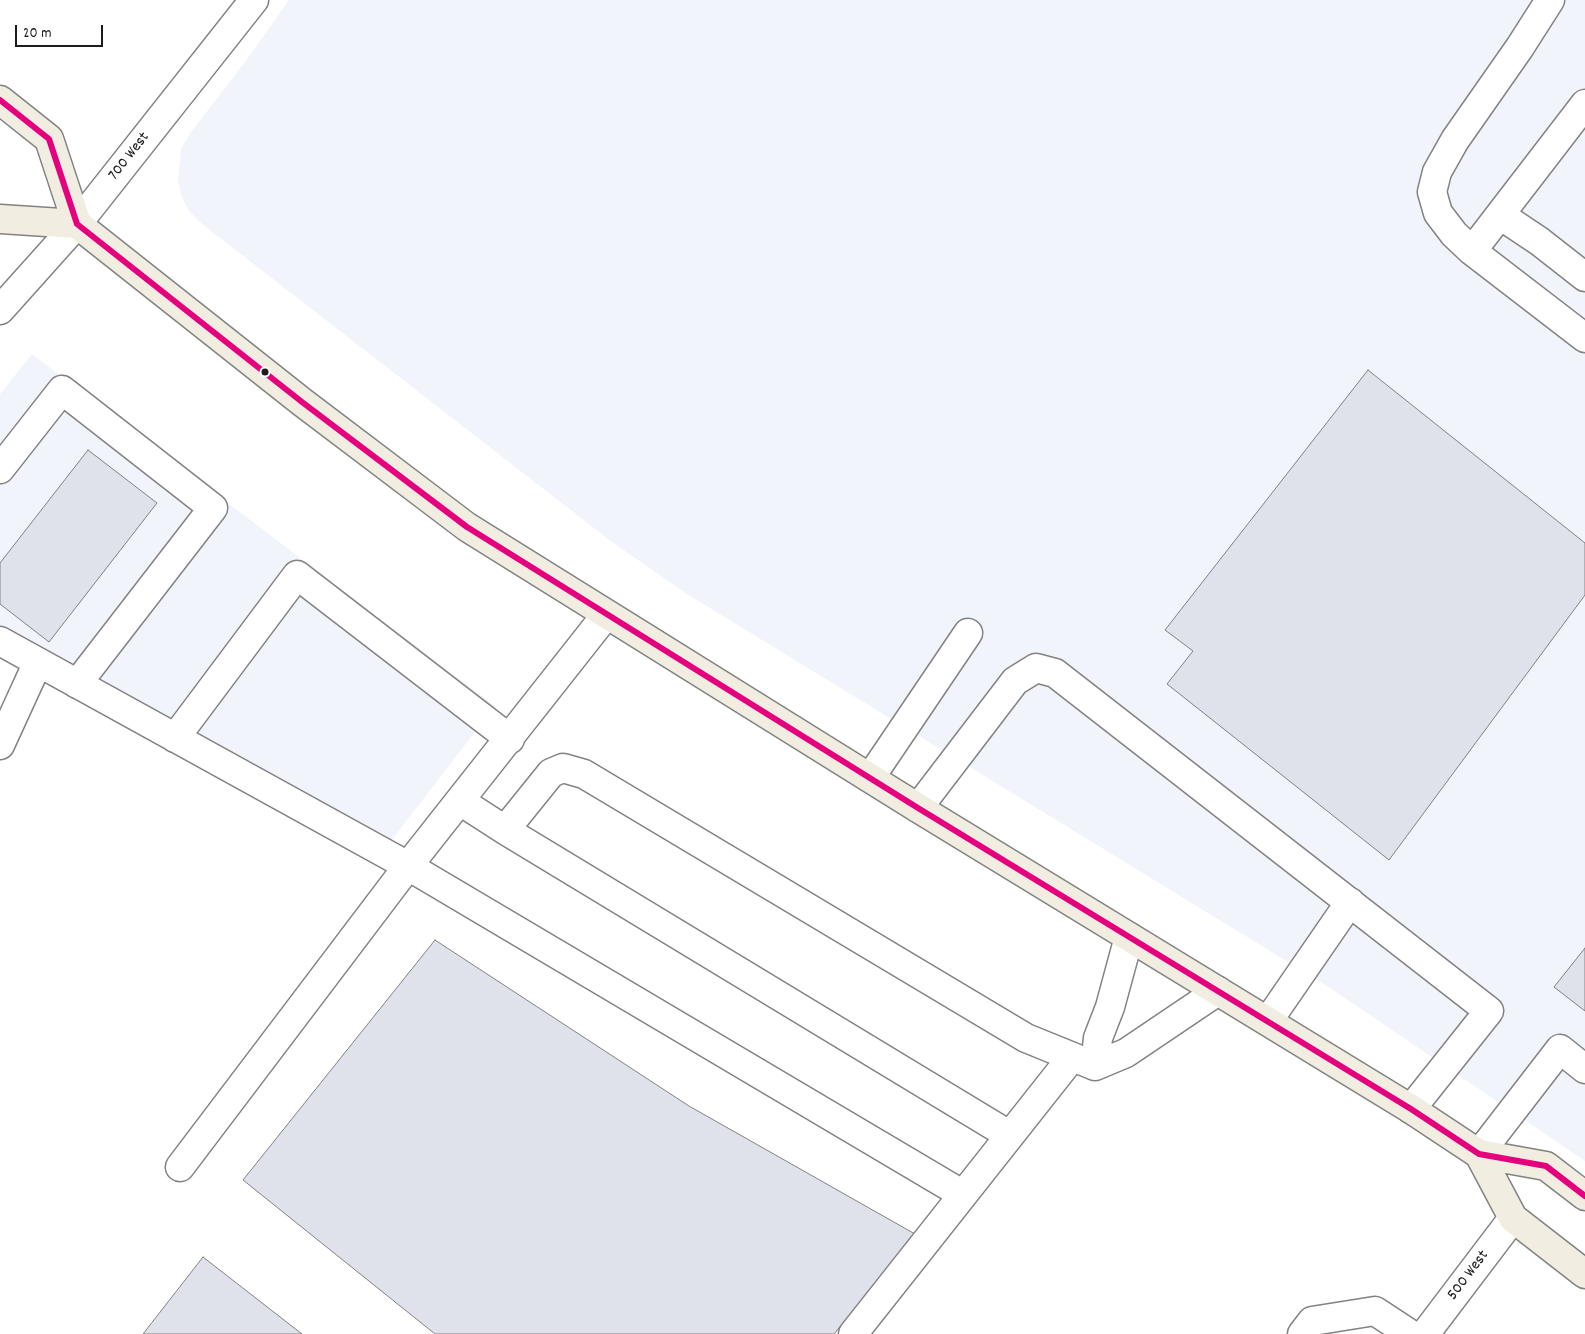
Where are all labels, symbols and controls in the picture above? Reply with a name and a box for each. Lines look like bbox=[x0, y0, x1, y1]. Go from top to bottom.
scale bar bbox=[18, 15, 105, 47]
text: 20 m bbox=[23, 23, 51, 45]
street label: 700 West bbox=[105, 129, 155, 185]
unlabelled marker bbox=[260, 367, 270, 377]
street label: 500 West bbox=[1444, 1247, 1494, 1305]

